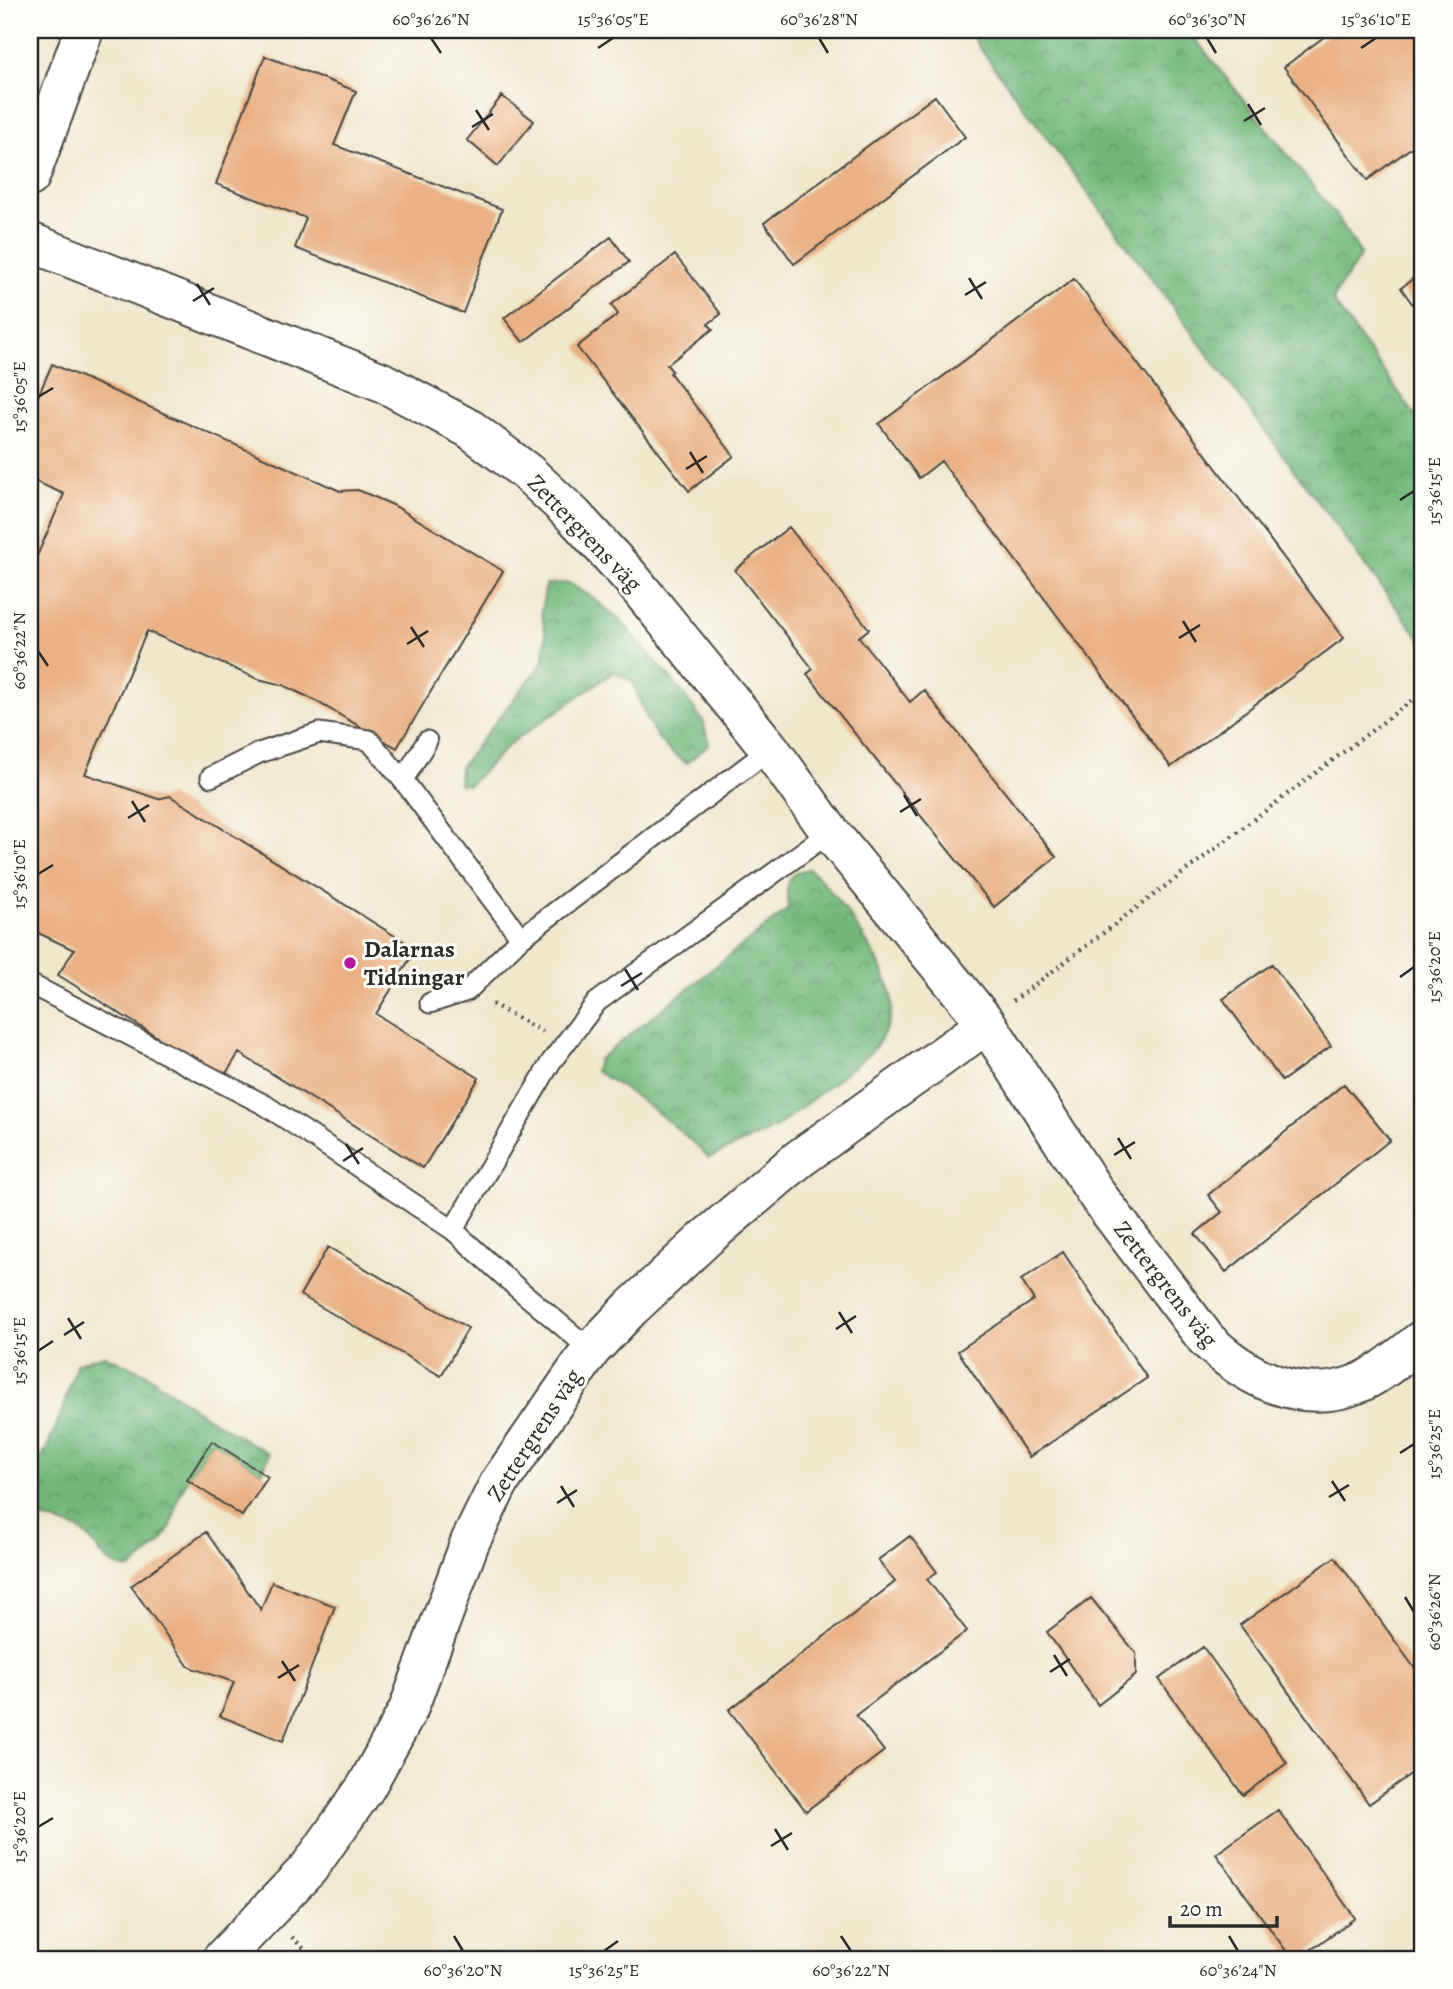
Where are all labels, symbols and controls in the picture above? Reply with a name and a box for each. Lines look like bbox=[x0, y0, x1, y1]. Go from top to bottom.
text: 60°36'26"N bbox=[392, 7, 470, 31]
text: 15°36'05"E bbox=[577, 7, 649, 31]
text: 60°36'28"N bbox=[780, 7, 858, 31]
text: 60°36'30"N bbox=[1168, 7, 1246, 31]
text: 15°36'10"E bbox=[1341, 7, 1411, 31]
text: 15°36'05"E bbox=[7, 361, 31, 433]
text: 15°36'15"E bbox=[1422, 457, 1446, 525]
street label: Zettergrens väg bbox=[521, 467, 649, 599]
text: 60°36'22"N bbox=[7, 612, 31, 690]
text: 15°36'10"E bbox=[7, 839, 31, 909]
text: 15°36'20"E bbox=[1422, 931, 1446, 1003]
place label: Dalarnas Tidningar bbox=[364, 933, 465, 993]
marker: Dalarnas Tidningar bbox=[342, 955, 358, 971]
street label: Zettergrens väg bbox=[1106, 1214, 1226, 1354]
text: 15°36'15"E bbox=[7, 1317, 31, 1385]
street label: Zettergrens väg bbox=[479, 1362, 589, 1508]
text: 15°36'25"E bbox=[1422, 1409, 1446, 1479]
text: 60°36'26"N bbox=[1422, 1573, 1446, 1651]
text: 15°36'20"E bbox=[7, 1791, 31, 1863]
scale bar bbox=[1170, 1884, 1276, 1928]
text: 20 m bbox=[1180, 1895, 1223, 1923]
text: 60°36'20"N bbox=[424, 1958, 502, 1982]
text: 15°36'25"E bbox=[569, 1958, 639, 1982]
text: 60°36'22"N bbox=[812, 1958, 890, 1982]
text: 60°36'24"N bbox=[1199, 1958, 1277, 1982]

